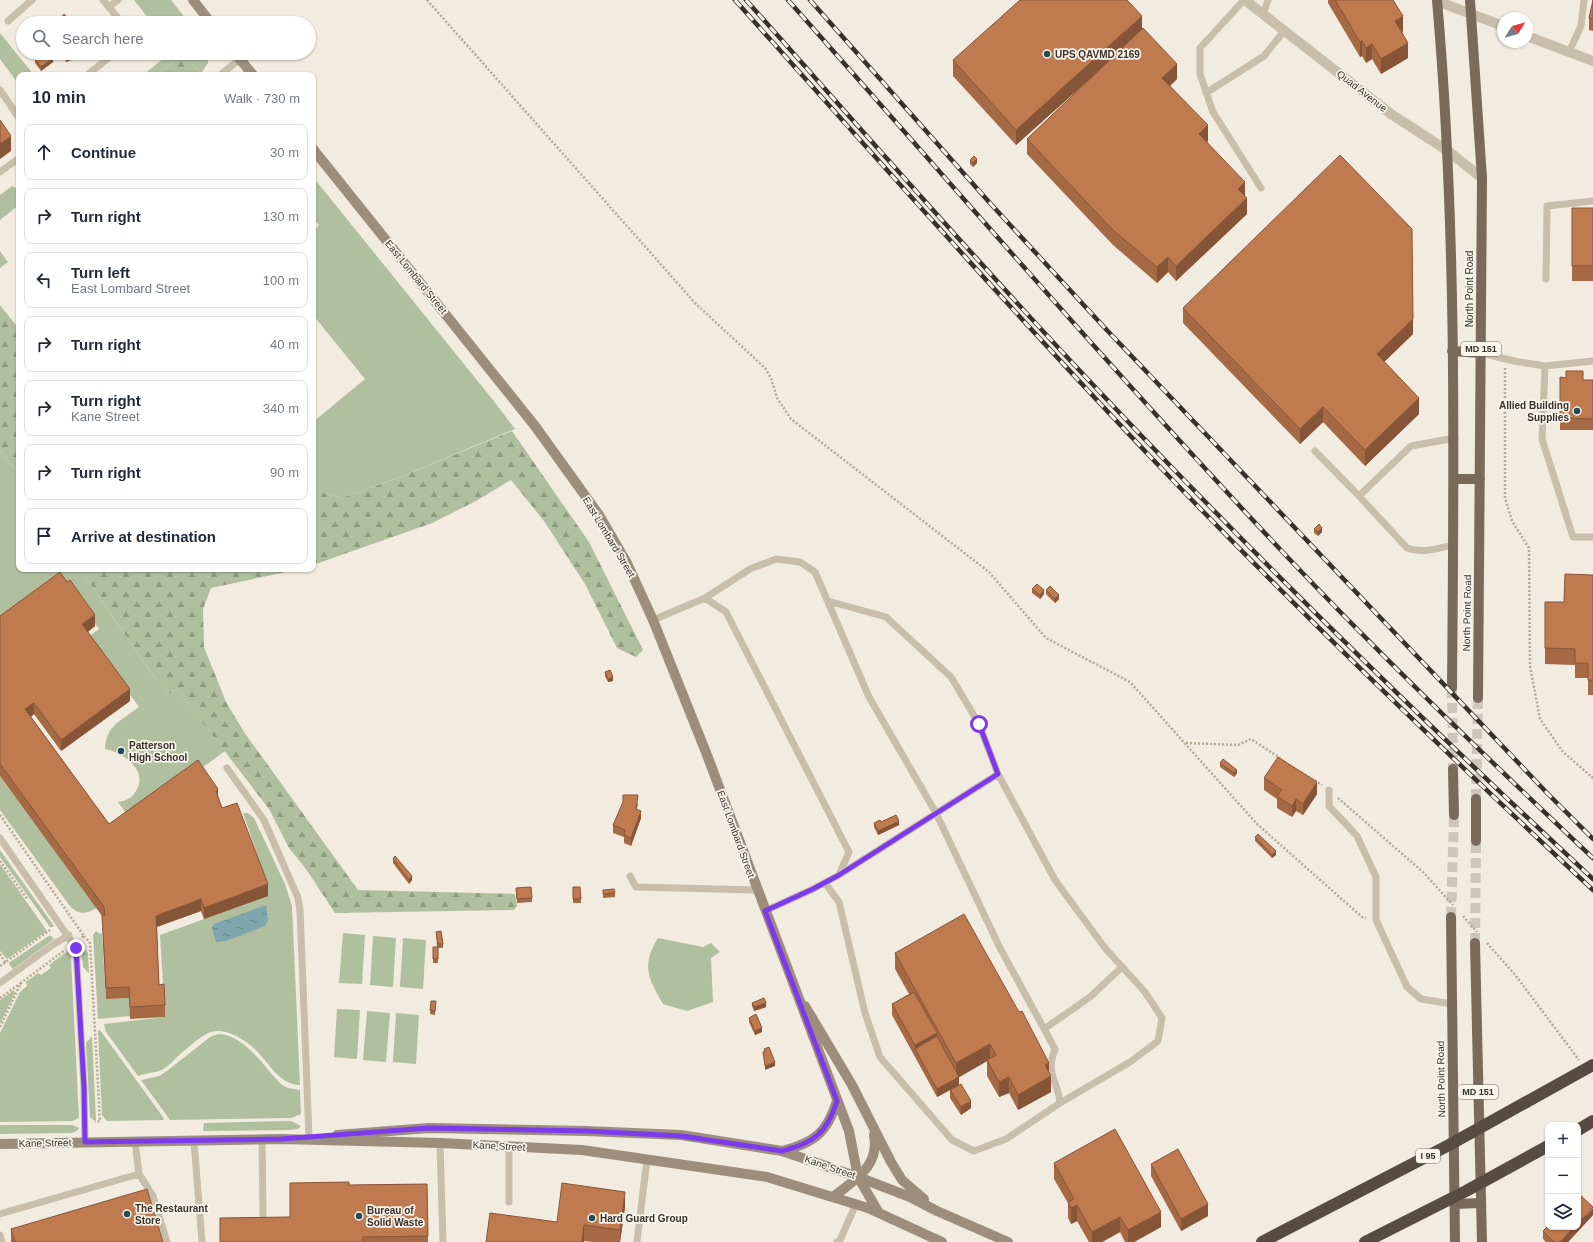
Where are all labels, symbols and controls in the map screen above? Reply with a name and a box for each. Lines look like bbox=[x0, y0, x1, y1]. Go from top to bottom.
north arrow bbox=[1497, 12, 1533, 48]
search box bbox=[16, 16, 316, 60]
icon: search bbox=[30, 27, 52, 49]
text: Search here bbox=[62, 30, 144, 47]
marker: UPS QAVMD 2169 bbox=[1042, 49, 1052, 59]
place label: UPS QAVMD 2169 bbox=[1055, 49, 1140, 60]
street label: Quad Avenue bbox=[1335, 68, 1390, 114]
text: 10 min bbox=[32, 88, 86, 107]
text: Walk · 730 m bbox=[224, 91, 300, 106]
icon: ahead bbox=[33, 141, 55, 163]
text: Continue bbox=[71, 144, 136, 161]
text: 30 m bbox=[270, 145, 299, 160]
icon: right bbox=[33, 205, 55, 227]
text: Turn right bbox=[71, 208, 141, 225]
text: 130 m bbox=[263, 209, 299, 224]
street label: East Lombard Street bbox=[383, 238, 449, 316]
street label: North Point Road bbox=[1464, 251, 1475, 327]
text: Turn left bbox=[71, 264, 130, 281]
icon: left bbox=[33, 269, 55, 291]
text: 100 m bbox=[263, 273, 299, 288]
text: East Lombard Street bbox=[71, 281, 190, 296]
icon: right bbox=[33, 333, 55, 355]
text: Turn right bbox=[71, 336, 141, 353]
text: 40 m bbox=[270, 337, 299, 352]
road number: MD 151 bbox=[1461, 342, 1501, 356]
text: Turn right bbox=[71, 392, 141, 409]
icon: right bbox=[33, 397, 55, 419]
place label: Allied Building Supplies bbox=[1499, 400, 1569, 423]
text: 340 m bbox=[263, 401, 299, 416]
marker: Allied Building Supplies bbox=[1572, 406, 1582, 416]
text: Kane Street bbox=[71, 409, 140, 424]
icon: right bbox=[33, 461, 55, 483]
text: Turn right bbox=[71, 464, 141, 481]
text: 90 m bbox=[270, 465, 299, 480]
street label: East Lombard Street bbox=[581, 495, 637, 579]
icon: arrive bbox=[33, 525, 55, 547]
text: Arrive at destination bbox=[71, 528, 216, 545]
street label: North Point Road bbox=[1461, 575, 1473, 651]
route start bbox=[970, 715, 988, 733]
place label: Patterson High School bbox=[129, 740, 188, 763]
marker: Patterson High School bbox=[116, 746, 126, 756]
street label: East Lombard Street bbox=[715, 789, 757, 879]
route end bbox=[67, 939, 85, 957]
street label: North Point Road bbox=[1435, 1041, 1447, 1117]
road number: MD 151 bbox=[1458, 1085, 1498, 1099]
map controls bbox=[1545, 1122, 1581, 1230]
button: + bbox=[1545, 1122, 1581, 1158]
street label: Kane Street bbox=[19, 1137, 72, 1149]
street label: Kane Street bbox=[472, 1139, 526, 1153]
road number: I 95 bbox=[1416, 1149, 1440, 1163]
street label: Kane Street bbox=[803, 1153, 857, 1181]
button: − bbox=[1545, 1158, 1581, 1194]
button: layers bbox=[1545, 1194, 1581, 1230]
place label: The Restaurant Store bbox=[135, 1203, 208, 1226]
place label: Bureau of Solid Waste bbox=[367, 1205, 424, 1228]
marker: The Restaurant Store bbox=[122, 1209, 132, 1219]
marker: Bureau of Solid Waste bbox=[354, 1211, 364, 1221]
marker: Hard Guard Group bbox=[587, 1213, 597, 1223]
place label: Hard Guard Group bbox=[600, 1213, 688, 1224]

